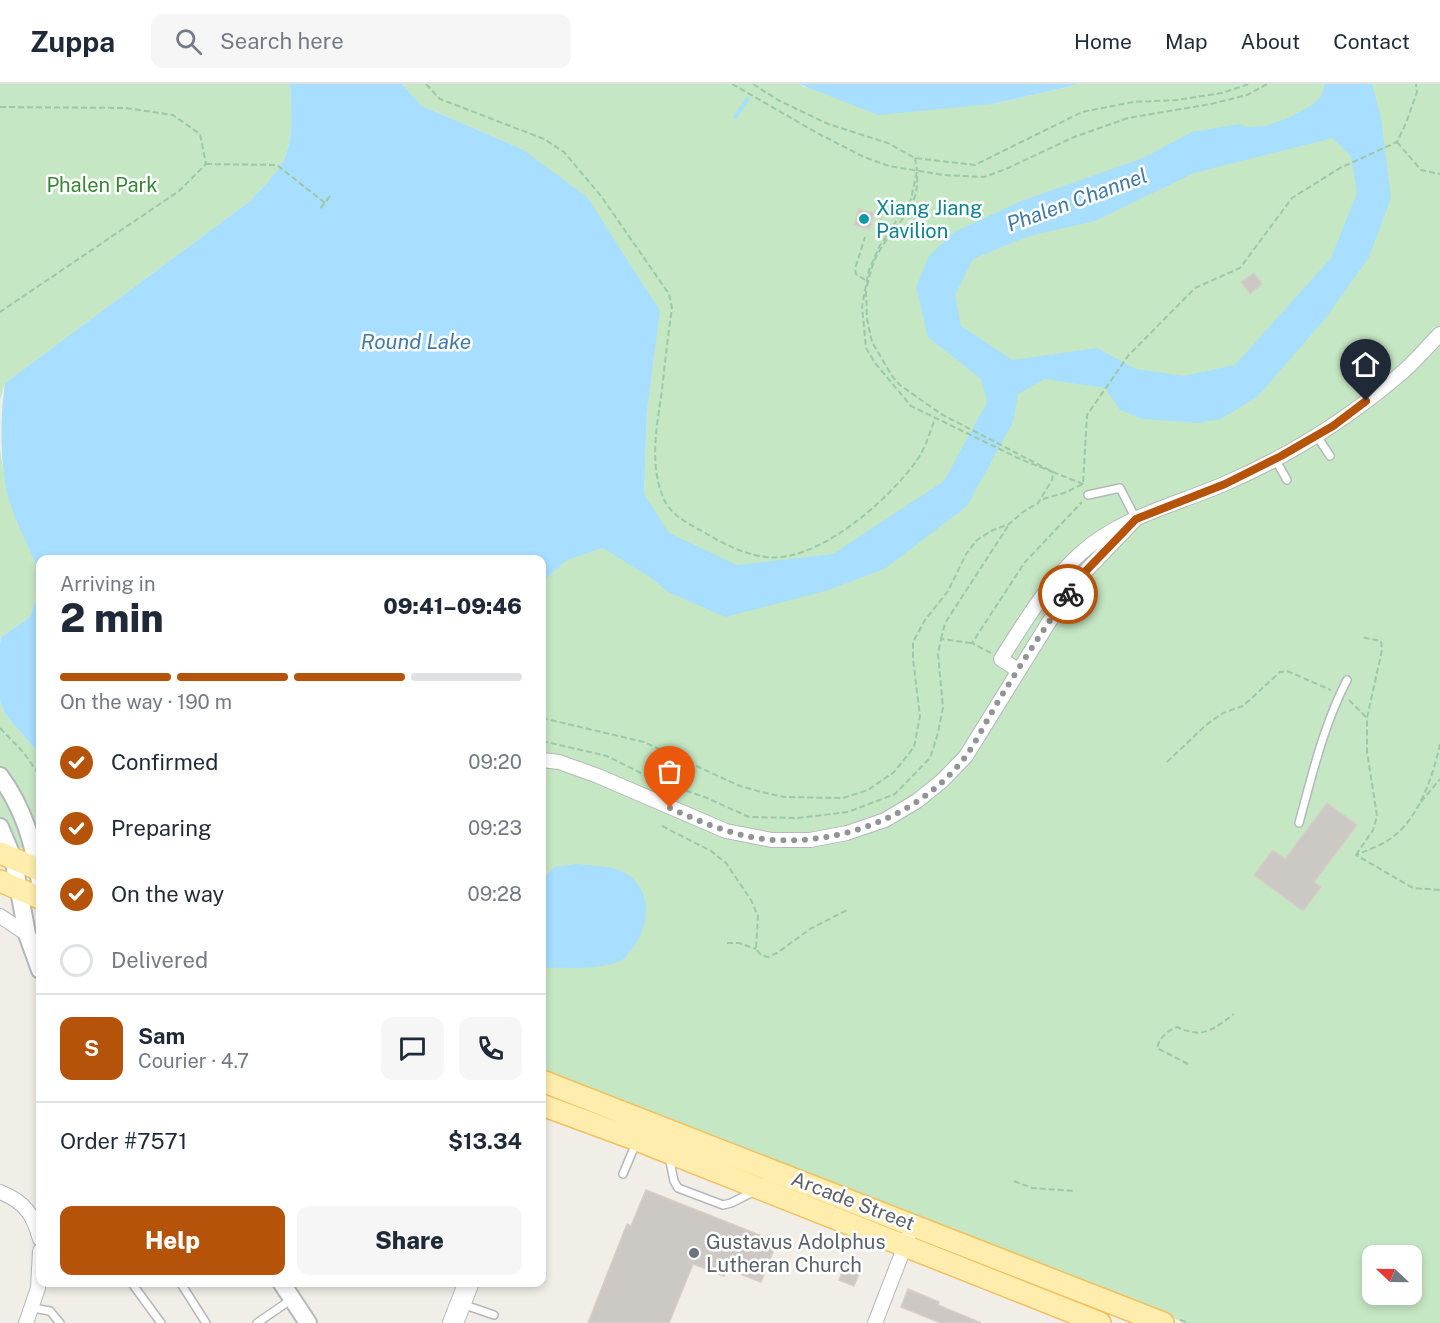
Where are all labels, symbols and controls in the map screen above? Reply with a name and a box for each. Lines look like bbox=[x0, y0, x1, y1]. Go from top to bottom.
search box bbox=[151, 14, 571, 68]
text: Zuppa bbox=[30, 25, 115, 58]
icon: search bbox=[172, 25, 205, 58]
text: Search here bbox=[220, 28, 344, 54]
text: Home bbox=[1074, 29, 1132, 54]
text: Map bbox=[1165, 29, 1208, 54]
text: About bbox=[1241, 29, 1300, 54]
text: Contact bbox=[1333, 29, 1410, 54]
water label: Phalen Channel bbox=[1003, 162, 1151, 237]
park label: Phalen Park bbox=[46, 173, 158, 197]
place label: Xiang Jiang Pavilion bbox=[876, 196, 982, 243]
marker: Xiang Jiang Pavilion bbox=[857, 212, 871, 226]
water label: Round Lake bbox=[361, 329, 471, 354]
pin bbox=[1340, 339, 1391, 401]
icon: home bbox=[1349, 348, 1382, 381]
courier bbox=[1038, 564, 1098, 624]
text: Arriving in bbox=[60, 572, 155, 596]
icon: bike bbox=[1052, 578, 1085, 611]
text: 09:41–09:46 bbox=[383, 593, 522, 619]
text: 2 min bbox=[60, 595, 164, 641]
text: On the way · 190 m bbox=[60, 690, 232, 714]
icon: check bbox=[60, 746, 93, 779]
pin bbox=[644, 746, 695, 808]
text: Confirmed bbox=[111, 749, 218, 775]
text: 09:20 bbox=[468, 750, 522, 774]
icon: bag bbox=[653, 755, 686, 788]
icon: check bbox=[60, 812, 93, 845]
text: Preparing bbox=[111, 815, 212, 841]
text: 09:23 bbox=[468, 816, 522, 840]
icon: check bbox=[60, 878, 93, 911]
text: On the way bbox=[111, 881, 224, 907]
text: 09:28 bbox=[468, 882, 522, 906]
text: Delivered bbox=[111, 947, 208, 973]
button: chat bbox=[381, 1017, 444, 1080]
button: phone bbox=[459, 1017, 522, 1080]
text: Sam bbox=[138, 1023, 185, 1049]
text: S bbox=[84, 1035, 99, 1061]
text: Courier · 4.7 bbox=[138, 1049, 249, 1073]
text: Order #7571 bbox=[60, 1128, 187, 1154]
text: $13.34 bbox=[448, 1128, 522, 1154]
street label: Arcade Street bbox=[788, 1166, 918, 1236]
button: Help bbox=[60, 1206, 285, 1275]
button: Share bbox=[297, 1206, 522, 1275]
place label: Gustavus Adolphus Lutheran Church bbox=[706, 1230, 886, 1277]
north arrow bbox=[1362, 1245, 1422, 1305]
map controls bbox=[1362, 1245, 1422, 1305]
marker: Gustavus Adolphus Lutheran Church bbox=[687, 1246, 701, 1260]

